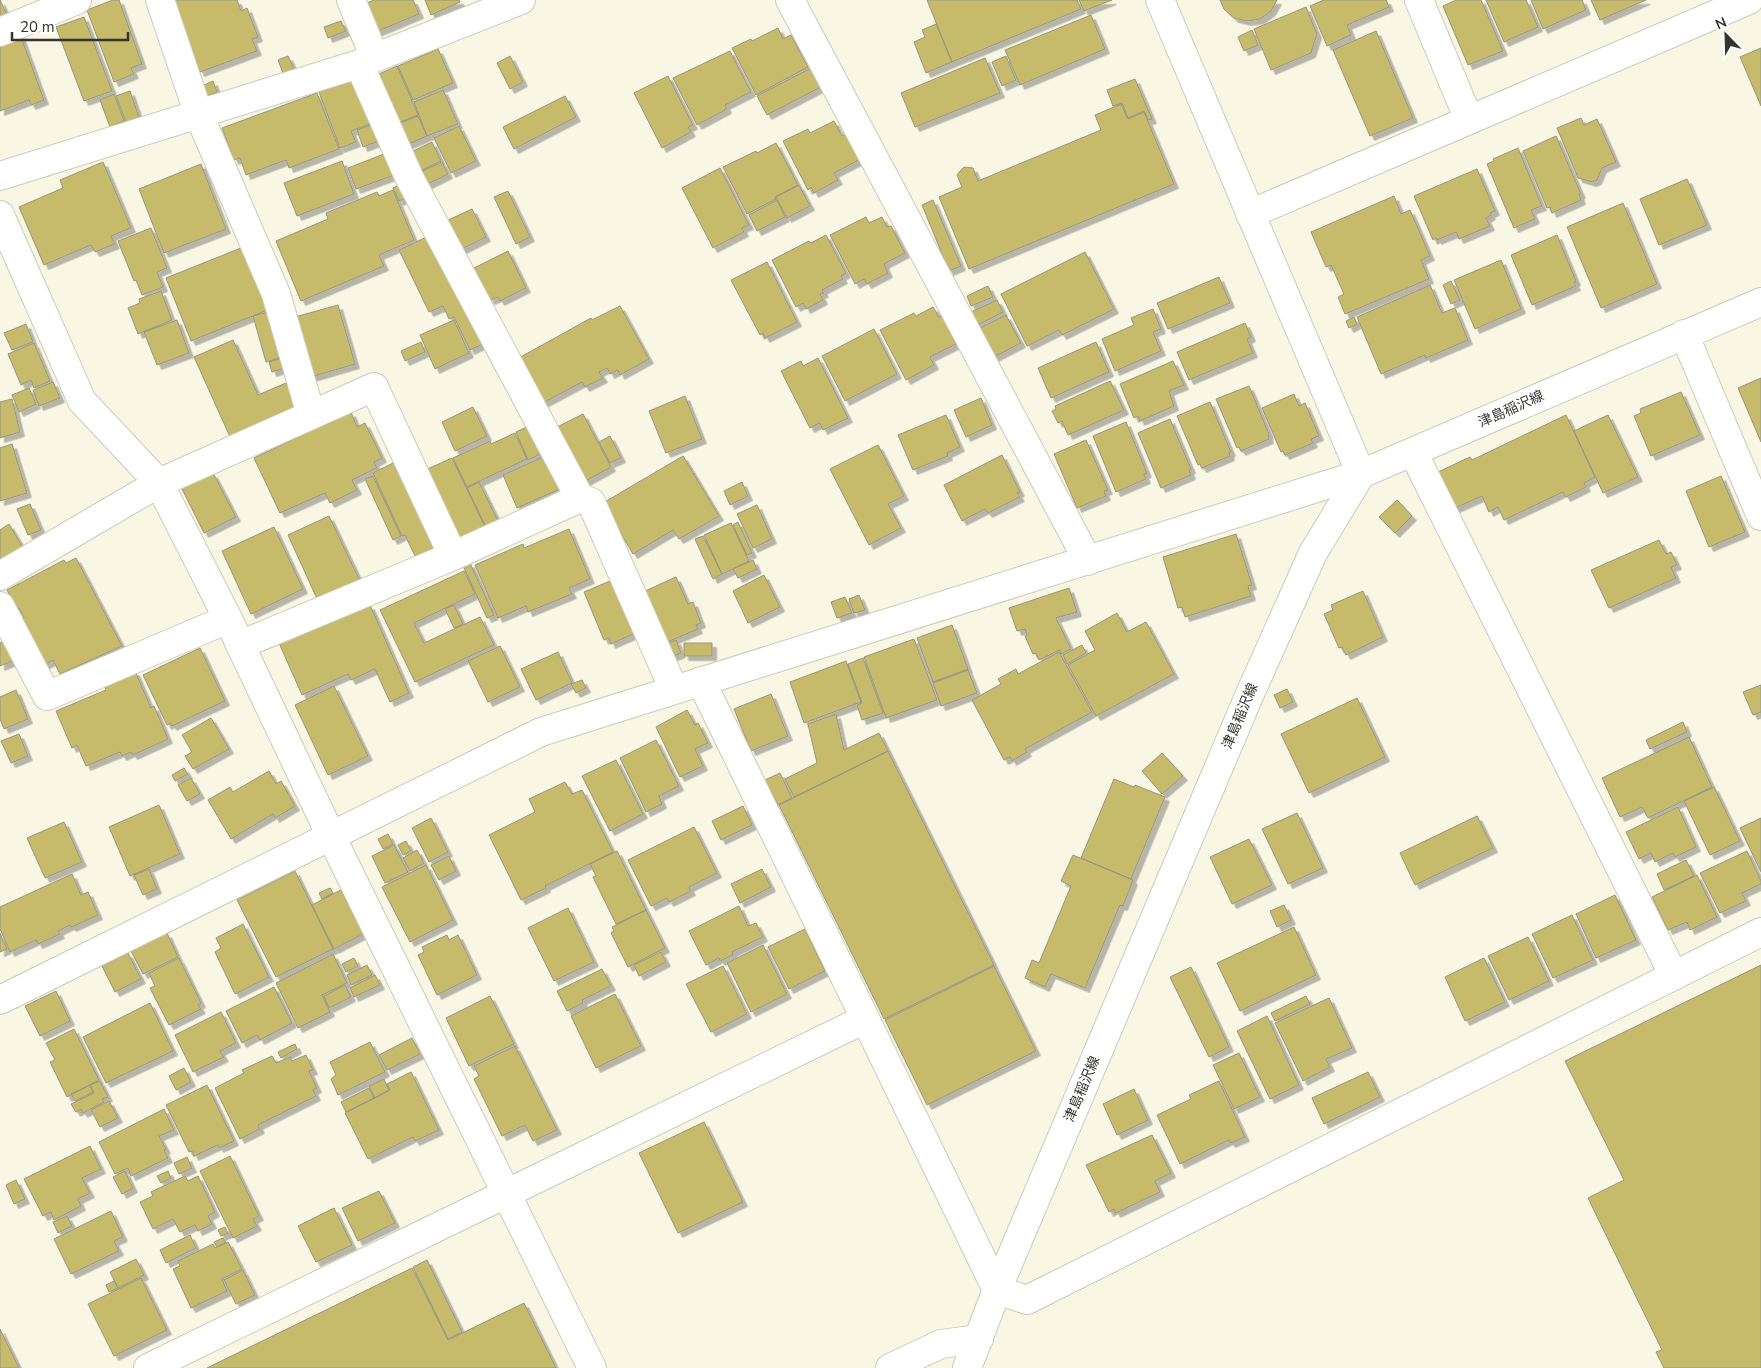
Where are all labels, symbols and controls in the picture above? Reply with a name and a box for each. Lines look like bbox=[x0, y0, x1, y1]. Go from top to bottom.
scale bar bbox=[12, 10, 129, 42]
north arrow bbox=[1701, 10, 1751, 60]
text: N bbox=[1713, 13, 1730, 34]
text: 20 m bbox=[20, 17, 55, 37]
street label: 津島稲沢線 bbox=[1475, 386, 1547, 432]
street label: 津島稲沢線 bbox=[1218, 680, 1262, 752]
street label: 津島稲沢線 bbox=[1060, 1053, 1104, 1125]

